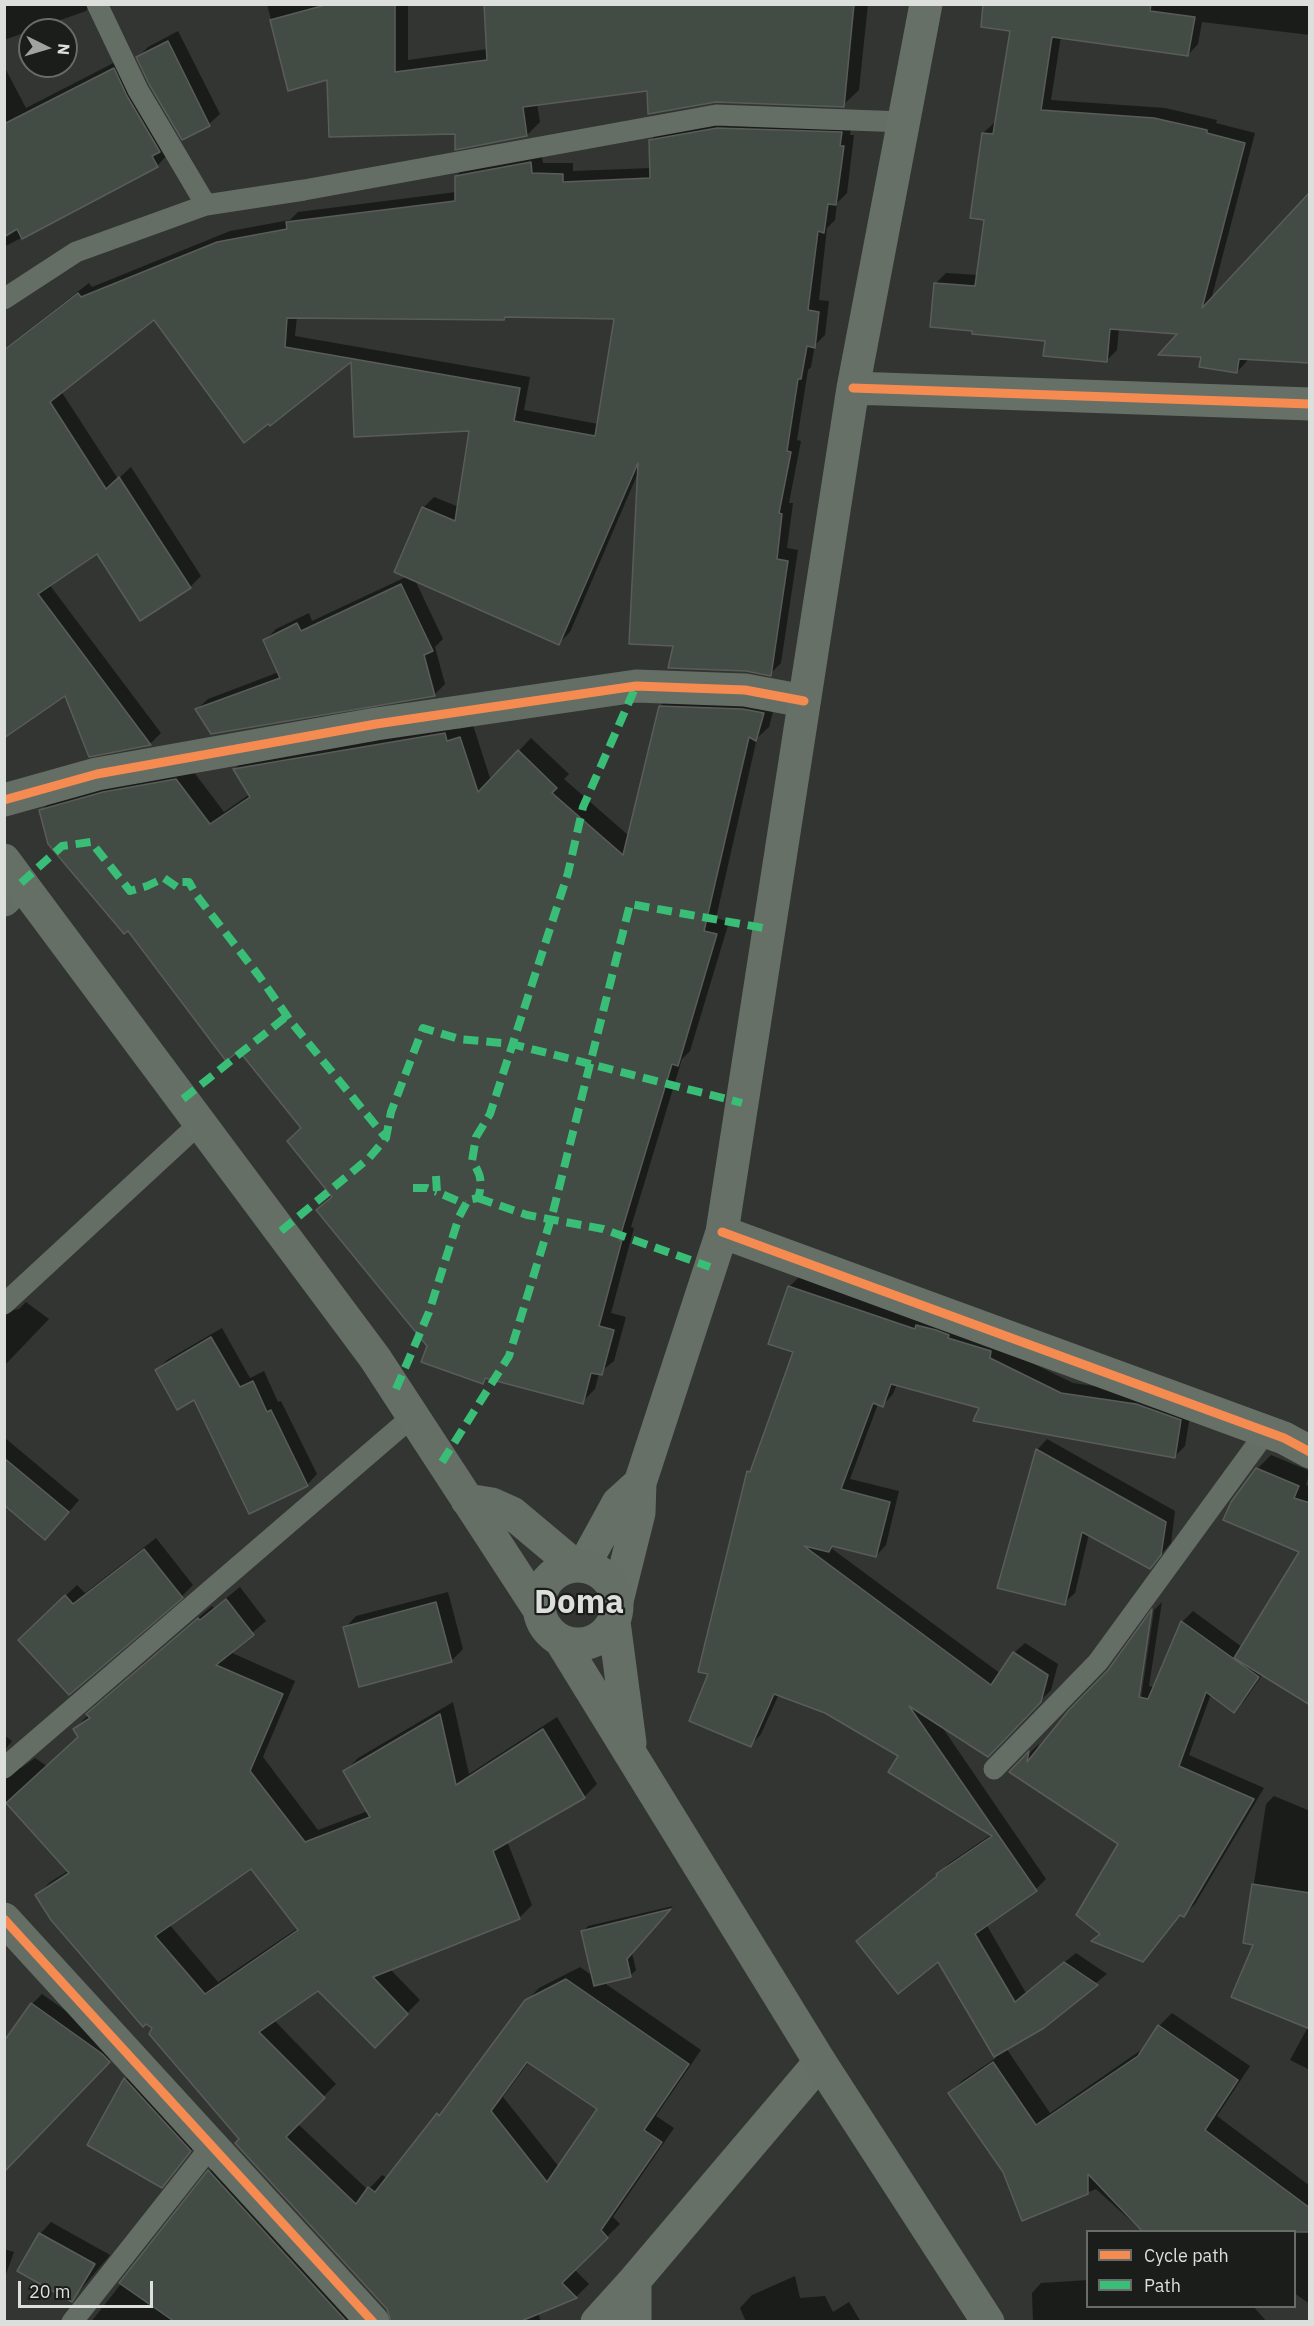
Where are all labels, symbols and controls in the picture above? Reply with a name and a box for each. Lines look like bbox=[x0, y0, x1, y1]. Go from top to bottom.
north arrow bbox=[18, 18, 78, 78]
text: N bbox=[53, 43, 74, 56]
district label: Doma bbox=[534, 1583, 624, 1623]
legend bbox=[1086, 2230, 1296, 2308]
text: Cycle path bbox=[1144, 2244, 1229, 2267]
scale bar bbox=[21, 2269, 156, 2307]
text: Path bbox=[1144, 2274, 1181, 2297]
text: 20 m bbox=[29, 2280, 71, 2303]

